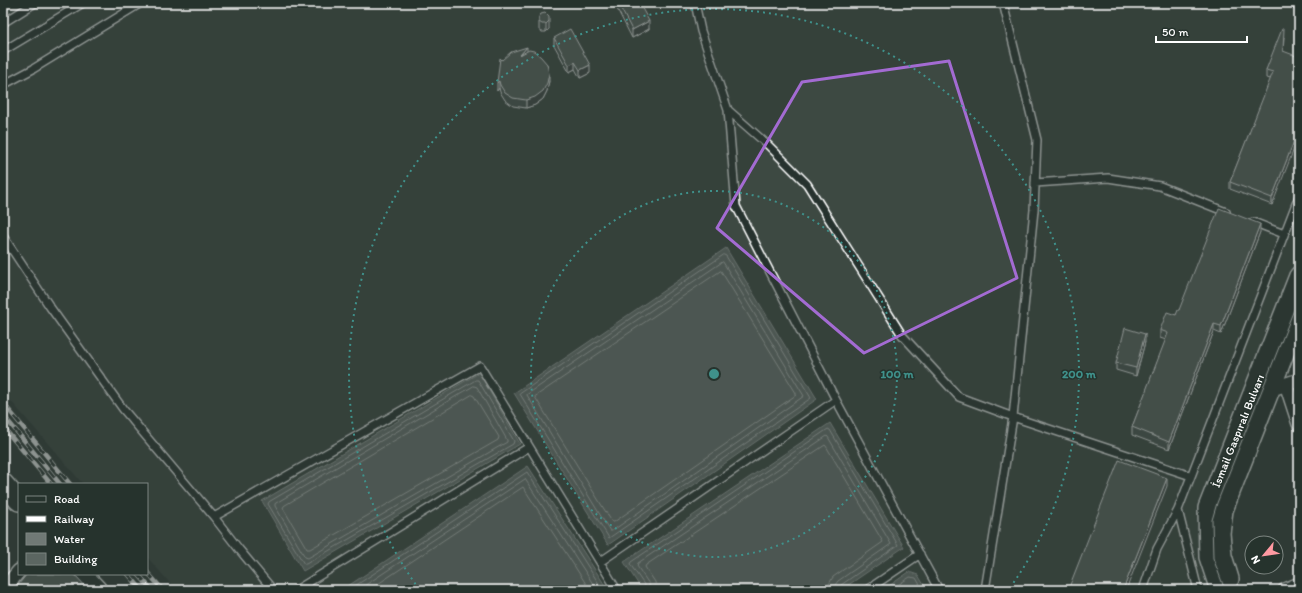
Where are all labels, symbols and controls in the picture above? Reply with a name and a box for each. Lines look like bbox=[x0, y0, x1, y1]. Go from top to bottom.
scale bar bbox=[1156, 18, 1247, 44]
text: 50 m bbox=[1162, 25, 1188, 39]
centre of rings bbox=[707, 367, 721, 381]
text: 100 m bbox=[880, 367, 914, 381]
text: 200 m bbox=[1062, 367, 1097, 381]
street label: İsmail Gaspıralı Bulvarı bbox=[1209, 372, 1267, 490]
legend bbox=[18, 483, 148, 575]
text: Road bbox=[54, 492, 80, 506]
text: Railway bbox=[54, 512, 94, 526]
text: Water bbox=[54, 532, 85, 546]
north arrow bbox=[1244, 535, 1284, 575]
text: Building bbox=[54, 552, 98, 566]
text: N bbox=[1248, 553, 1263, 566]

